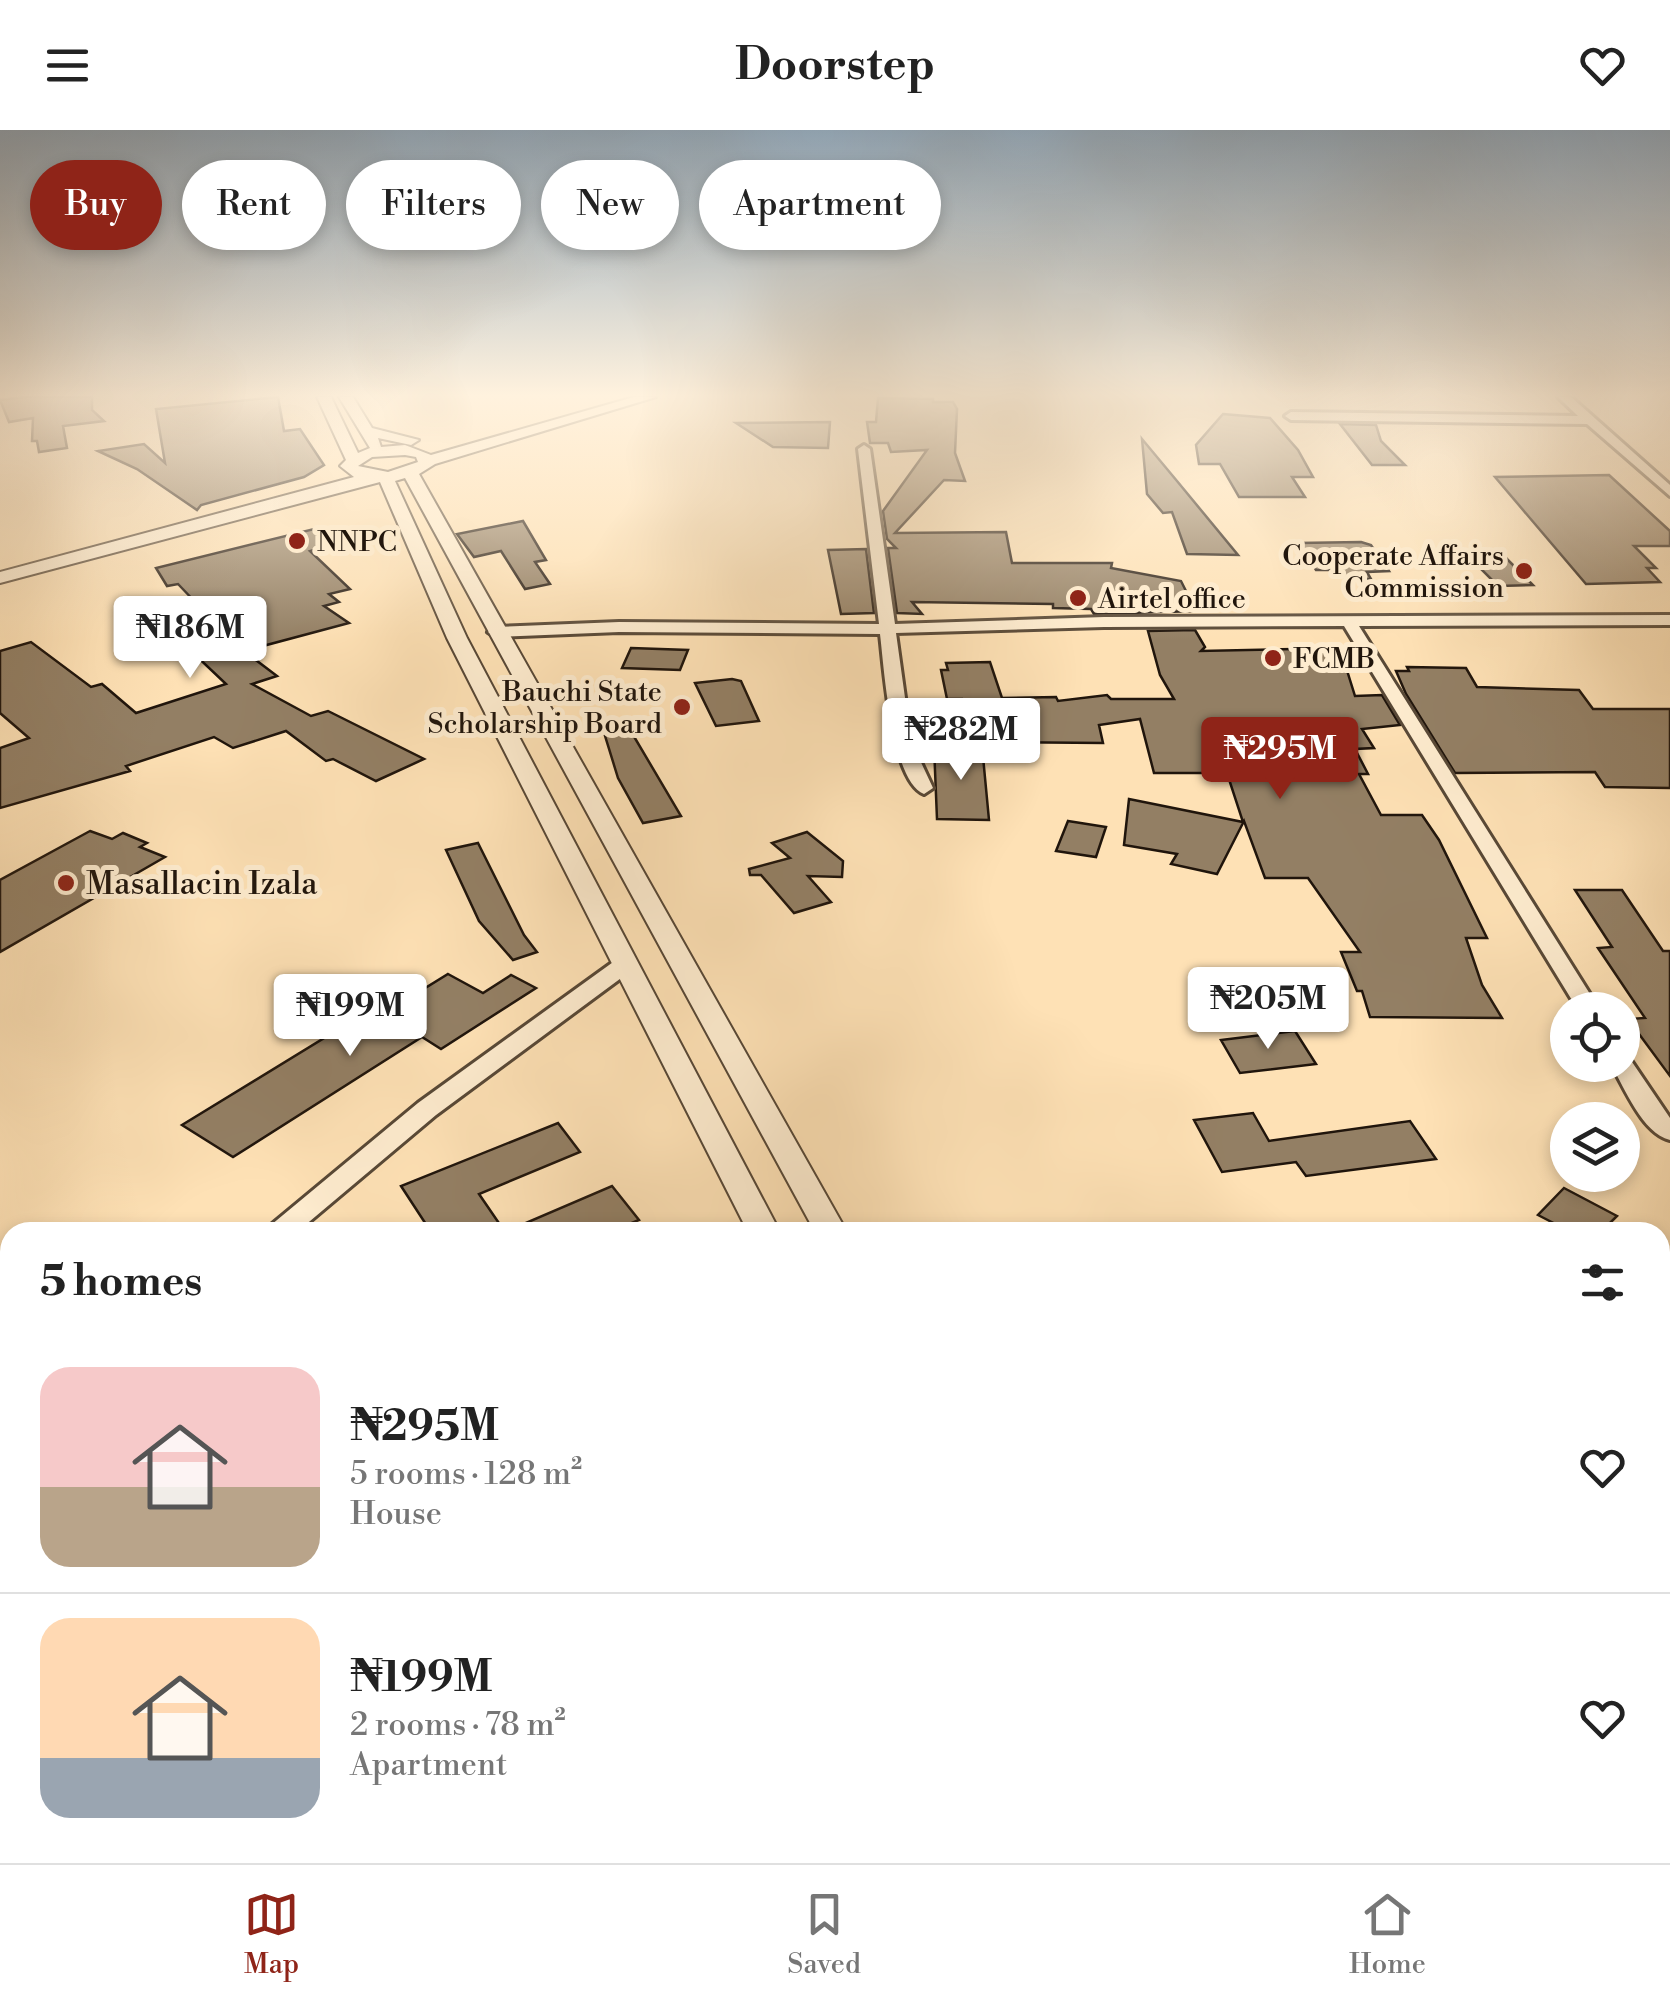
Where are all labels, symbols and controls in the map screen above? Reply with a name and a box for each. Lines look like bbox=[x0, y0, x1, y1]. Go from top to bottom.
text: Doorstep bbox=[735, 37, 935, 94]
icon: menu bbox=[40, 38, 95, 93]
icon: heart bbox=[1575, 38, 1630, 93]
chip: Buy bbox=[30, 160, 162, 250]
chip: Rent bbox=[182, 160, 326, 250]
chip: Filters bbox=[346, 160, 521, 250]
chip: New bbox=[541, 160, 679, 250]
chip: Apartment bbox=[699, 160, 941, 250]
place label: NNPC bbox=[317, 525, 397, 560]
marker: NNPC bbox=[286, 530, 308, 552]
place label: Cooperate Affairs Commission bbox=[1282, 539, 1504, 606]
marker: Cooperate Affairs Commission bbox=[1513, 560, 1535, 582]
place label: Airtel office bbox=[1097, 582, 1246, 617]
marker: Airtel office bbox=[1067, 587, 1089, 609]
pin: ₦186M bbox=[120, 596, 260, 681]
text: ₦186M bbox=[136, 608, 244, 648]
place label: FCMB bbox=[1293, 642, 1375, 677]
marker: FCMB bbox=[1262, 647, 1284, 669]
place label: Bauchi State Scholarship Board bbox=[428, 675, 662, 742]
marker: Bauchi State Scholarship Board bbox=[671, 696, 693, 718]
pin: ₦282M bbox=[891, 698, 1031, 783]
text: ₦282M bbox=[904, 710, 1018, 750]
pin: ₦295M bbox=[1210, 717, 1350, 802]
text: ₦295M bbox=[1223, 729, 1337, 769]
place label: Masallacin Izala bbox=[86, 864, 318, 904]
marker: Masallacin Izala bbox=[55, 872, 77, 894]
pin: ₦205M bbox=[1198, 967, 1338, 1052]
pin: ₦199M bbox=[280, 974, 420, 1059]
text: ₦205M bbox=[1210, 979, 1326, 1019]
text: ₦199M bbox=[296, 986, 404, 1026]
map controls bbox=[1550, 992, 1640, 1192]
button: locate bbox=[1550, 992, 1640, 1082]
button: layers bbox=[1550, 1102, 1640, 1192]
icon: filters bbox=[1575, 1255, 1630, 1310]
text: 5 homes bbox=[40, 1256, 202, 1309]
text: ₦295M bbox=[350, 1401, 499, 1454]
icon: home bbox=[120, 1407, 240, 1527]
icon: heart bbox=[1575, 1440, 1630, 1495]
text: 5 rooms · 128 m² bbox=[350, 1454, 582, 1494]
text: House bbox=[350, 1494, 442, 1534]
text: ₦199M bbox=[350, 1652, 493, 1705]
icon: home bbox=[120, 1658, 240, 1778]
icon: heart bbox=[1575, 1691, 1630, 1746]
text: 2 rooms · 78 m² bbox=[350, 1705, 566, 1745]
text: Apartment bbox=[350, 1745, 507, 1785]
tab: Map bbox=[244, 1887, 299, 1982]
tab: Saved bbox=[787, 1887, 861, 1982]
tab: Home bbox=[1349, 1887, 1426, 1982]

